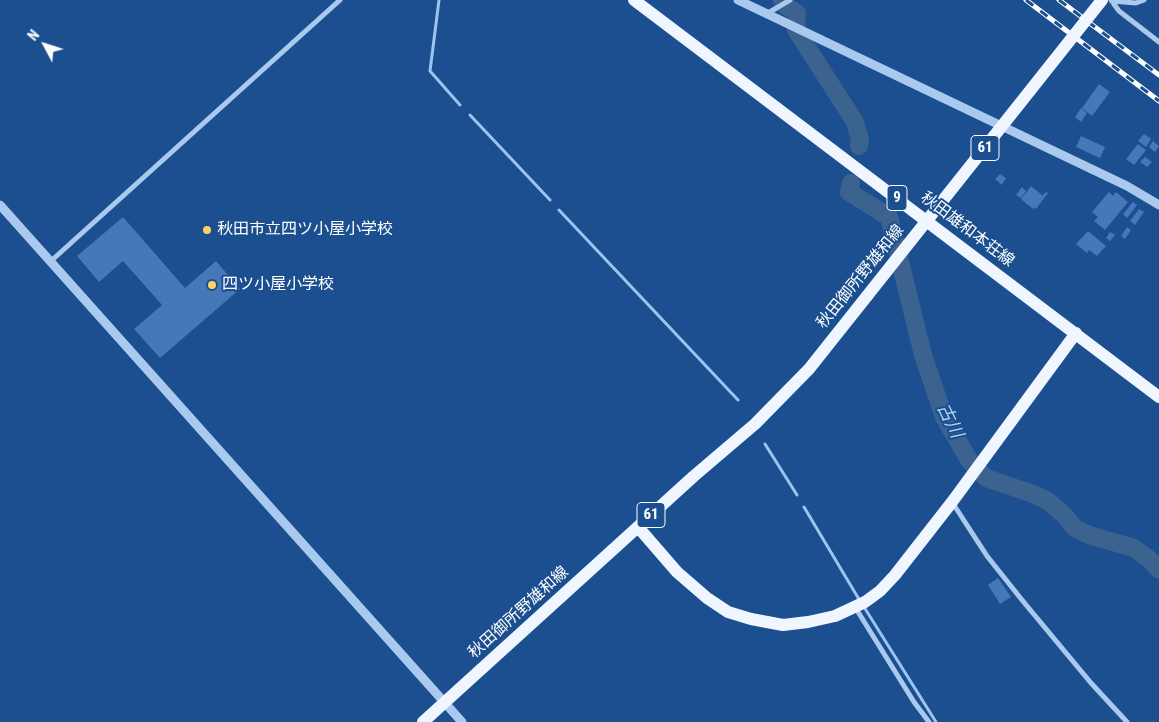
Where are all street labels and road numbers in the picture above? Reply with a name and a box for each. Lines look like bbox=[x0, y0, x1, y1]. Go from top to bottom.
road number: 61 bbox=[971, 136, 999, 160]
road number: 9 bbox=[887, 186, 907, 210]
street label: 秋田雄和本荘線 bbox=[916, 189, 1018, 271]
street label: 秋田御所野雄和線 bbox=[813, 221, 909, 333]
road number: 61 bbox=[637, 502, 665, 528]
street label: 秋田御所野雄和線 bbox=[465, 563, 573, 663]

